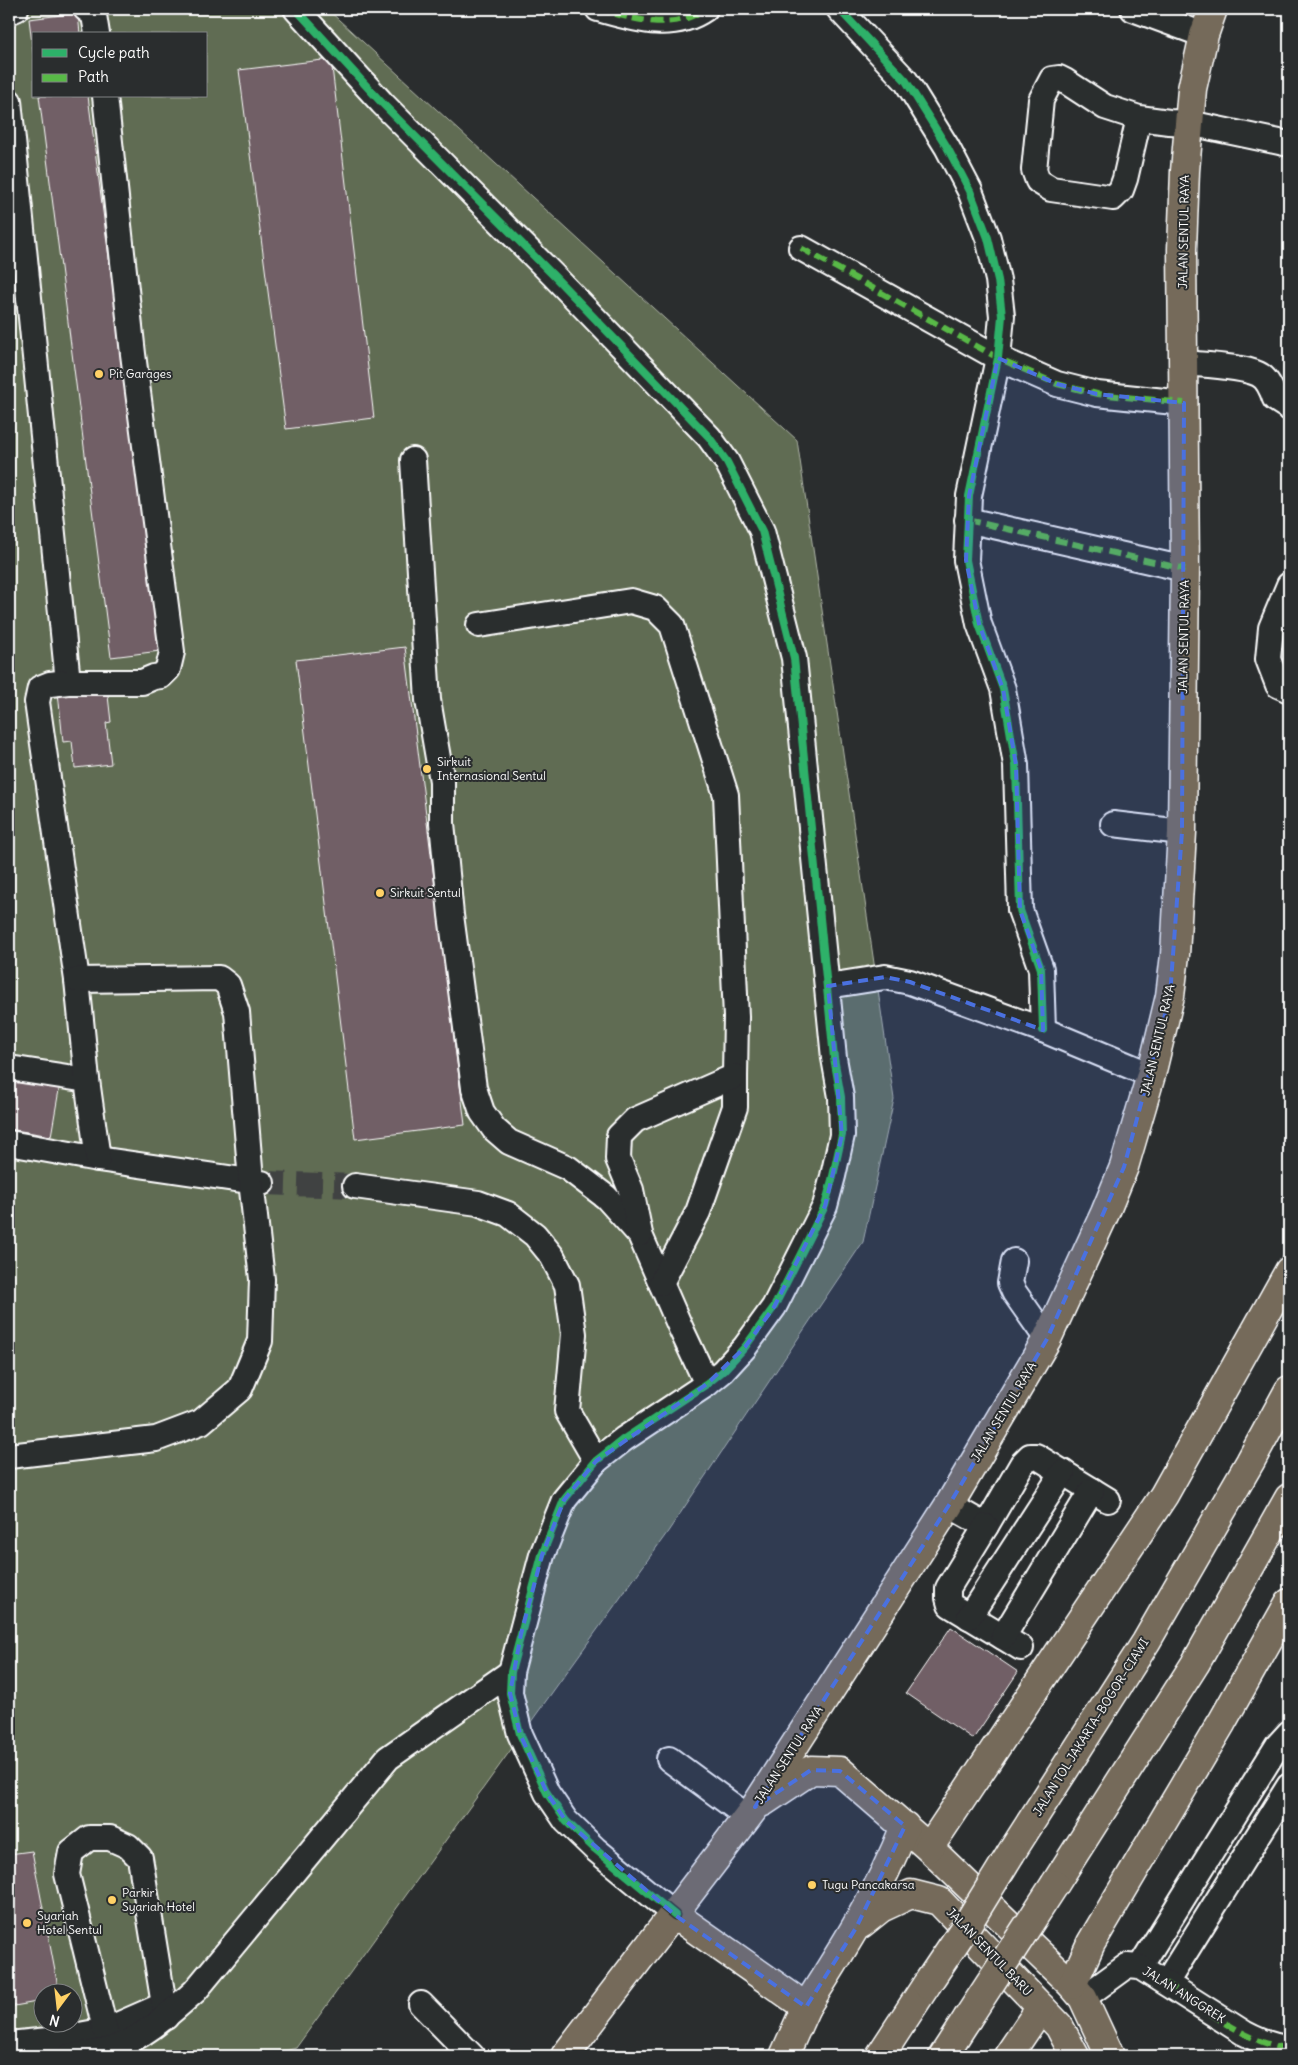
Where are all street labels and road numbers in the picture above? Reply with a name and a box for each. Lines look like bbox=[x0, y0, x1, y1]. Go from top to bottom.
street label: JALAN SENTUL RAYA bbox=[1175, 175, 1192, 289]
street label: JALAN SENTUL RAYA bbox=[1175, 580, 1192, 694]
street label: JALAN SENTUL RAYA bbox=[1137, 982, 1178, 1097]
street label: JALAN SENTUL RAYA bbox=[968, 1359, 1039, 1464]
street label: JALAN TOL JAKARTA–BOGOR–CIAWI bbox=[1029, 1635, 1152, 1818]
street label: JALAN SENTUL RAYA bbox=[751, 1703, 826, 1807]
street label: JALAN SENTUL BARU bbox=[943, 1905, 1035, 1999]
street label: JALAN ANGGREK bbox=[1140, 1963, 1229, 2026]

